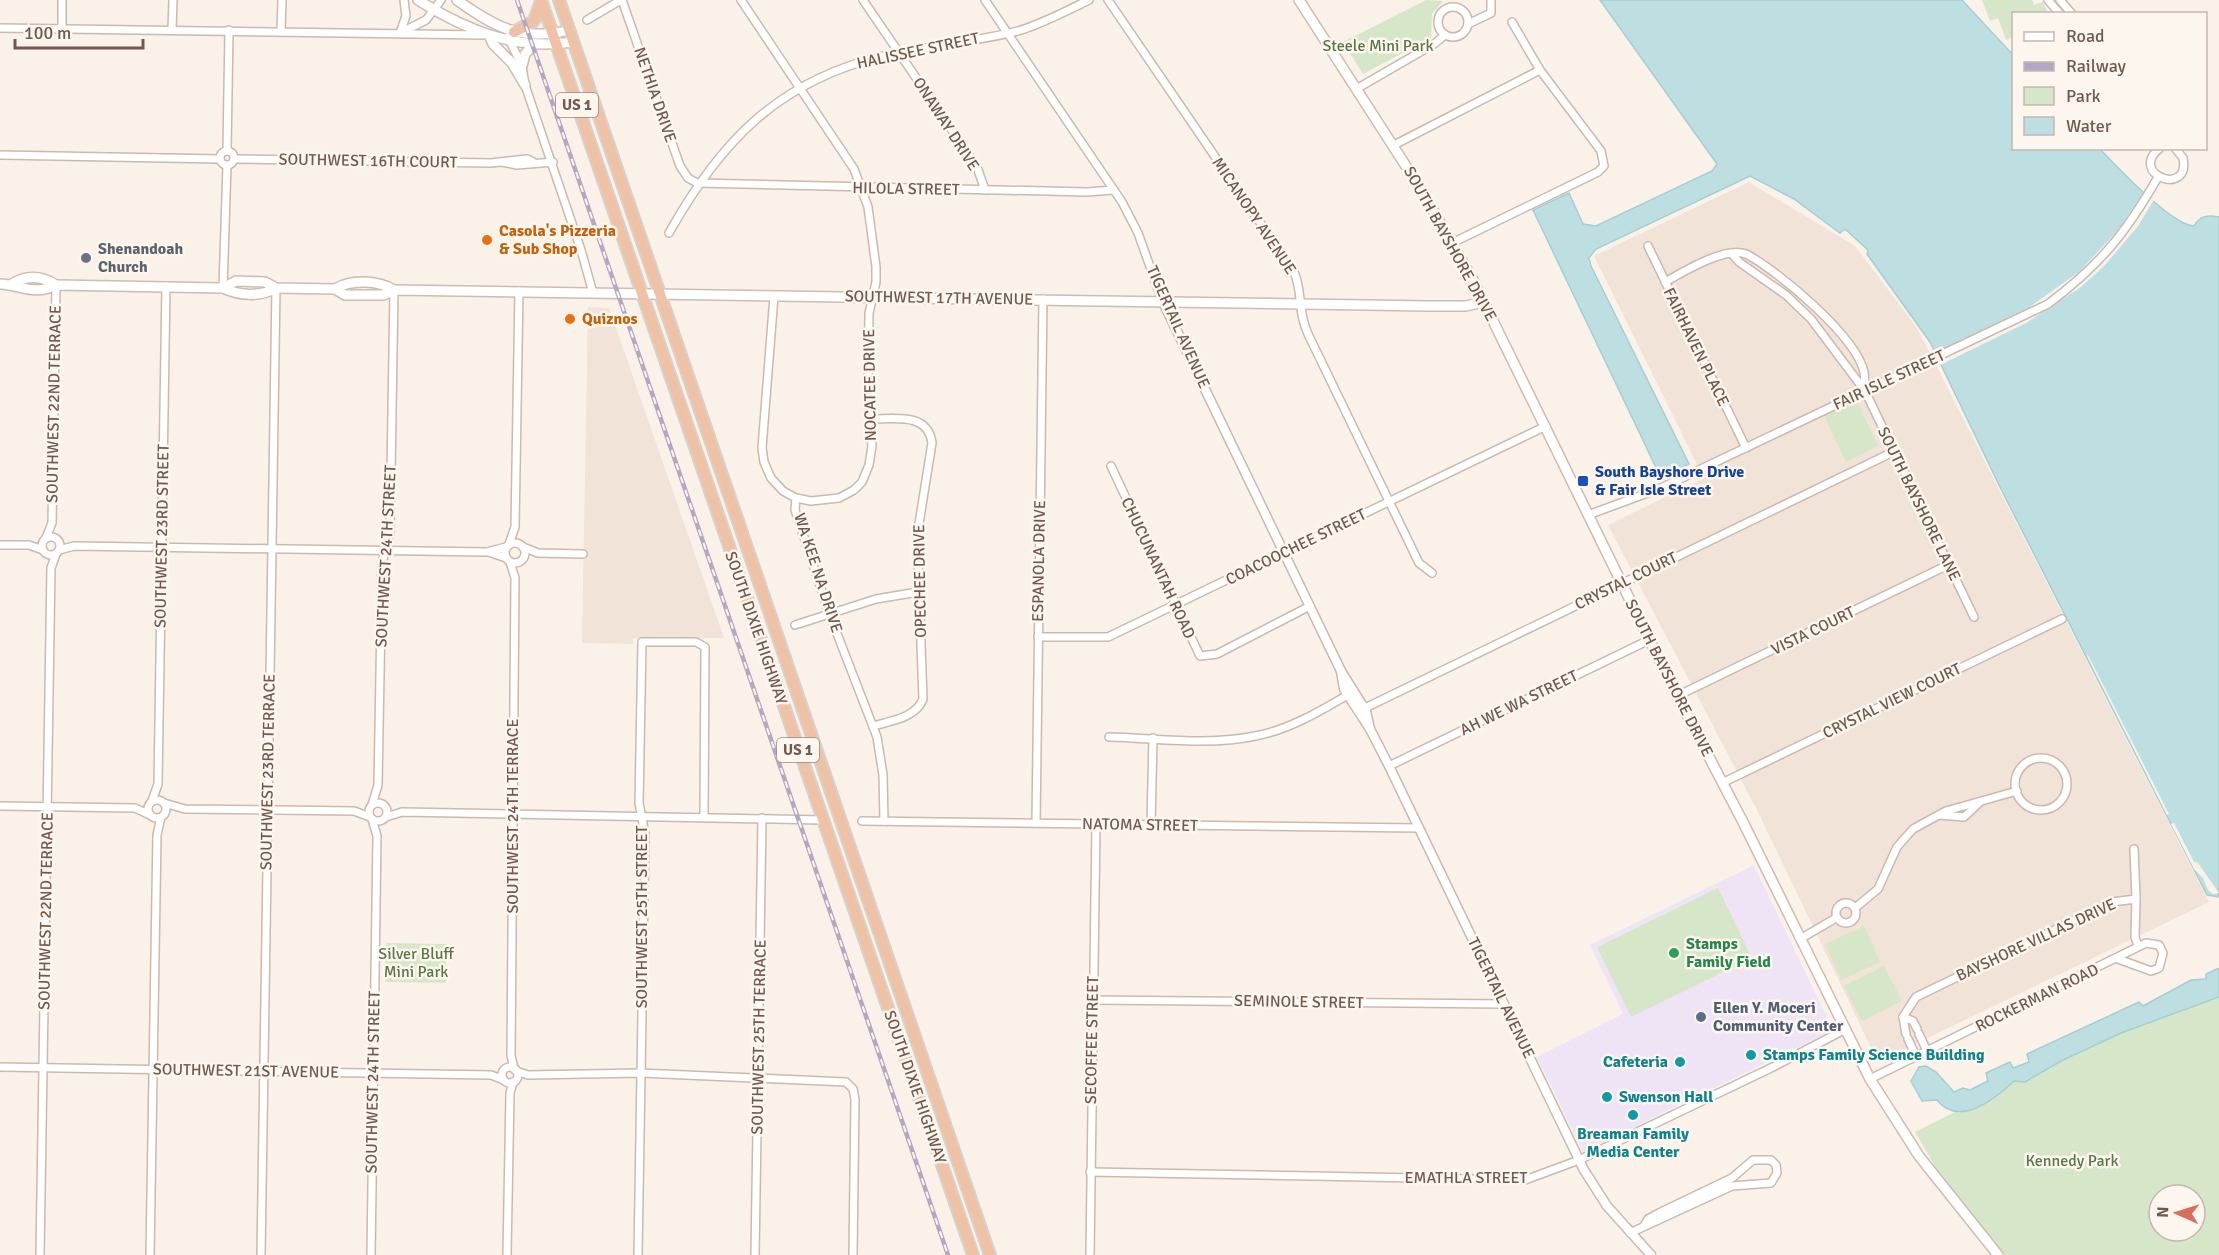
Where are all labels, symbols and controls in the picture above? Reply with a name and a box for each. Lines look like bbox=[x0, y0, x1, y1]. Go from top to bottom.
scale bar bbox=[15, 12, 142, 50]
legend bbox=[2012, 12, 2207, 150]
text: 100 m bbox=[24, 22, 71, 44]
text: Road bbox=[2066, 25, 2105, 47]
street label: HALISSEE STREET bbox=[855, 28, 981, 74]
park label: Steele Mini Park bbox=[1322, 36, 1434, 56]
street label: NETHIA DRIVE bbox=[629, 45, 681, 145]
text: Railway bbox=[2066, 55, 2127, 77]
street label: ONAWAY DRIVE bbox=[908, 74, 984, 174]
text: Park bbox=[2066, 85, 2101, 107]
road number: US 1 bbox=[556, 93, 598, 117]
text: Water bbox=[2066, 115, 2112, 137]
street label: SOUTHWEST 16TH COURT bbox=[278, 149, 458, 173]
street label: MICANOPY AVENUE bbox=[1207, 154, 1301, 278]
street label: SOUTH BAYSHORE DRIVE bbox=[1399, 163, 1501, 325]
street label: HILOLA STREET bbox=[852, 178, 960, 200]
place label: Casola's Pizzeria & Sub Shop bbox=[499, 221, 616, 259]
marker: Casola's Pizzeria & Sub Shop bbox=[480, 233, 494, 247]
place label: Shenandoah Church bbox=[98, 239, 183, 277]
marker: Shenandoah Church bbox=[79, 251, 93, 265]
street label: TIGERTAIL AVENUE bbox=[1142, 263, 1214, 391]
street label: FAIRHAVEN PLACE bbox=[1659, 284, 1733, 410]
street label: SOUTHWEST 17TH AVENUE bbox=[845, 286, 1033, 310]
street label: SOUTHWEST 22ND TERRACE bbox=[42, 305, 66, 503]
place label: Quiznos bbox=[582, 309, 638, 329]
marker: Quiznos bbox=[563, 312, 577, 326]
street label: NOCATEE DRIVE bbox=[859, 329, 881, 441]
street label: FAIR ISLE STREET bbox=[1830, 345, 1948, 415]
street label: SOUTH BAYSHORE LANE bbox=[1873, 424, 1965, 584]
street label: SOUTHWEST 23RD STREET bbox=[150, 444, 174, 628]
place label: South Bayshore Drive & Fair Isle Street bbox=[1595, 462, 1744, 500]
street label: SOUTHWEST 24TH STREET bbox=[371, 464, 401, 648]
marker: South Bayshore Drive & Fair Isle Street bbox=[1576, 474, 1590, 488]
street label: CHUCUNANTAH ROAD bbox=[1116, 494, 1200, 642]
street label: ESPANOLA DRIVE bbox=[1028, 500, 1050, 622]
street label: COACOOCHEE STREET bbox=[1222, 504, 1370, 590]
street label: WA KEE NA DRIVE bbox=[789, 511, 847, 635]
street label: OPECHEE DRIVE bbox=[909, 524, 931, 638]
street label: CRYSTAL COURT bbox=[1571, 548, 1681, 614]
street label: SOUTH DIXIE HIGHWAY bbox=[720, 549, 792, 707]
street label: SOUTH BAYSHORE DRIVE bbox=[1621, 596, 1717, 760]
street label: VISTA COURT bbox=[1768, 602, 1858, 660]
street label: CRYSTAL VIEW COURT bbox=[1819, 659, 1965, 743]
street label: AH WE WA STREET bbox=[1457, 666, 1581, 740]
street label: SOUTHWEST 23RD TERRACE bbox=[256, 674, 280, 870]
street label: SOUTHWEST 24TH TERRACE bbox=[503, 718, 523, 914]
road number: US 1 bbox=[777, 738, 819, 762]
street label: SOUTHWEST 22ND TERRACE bbox=[34, 812, 58, 1010]
street label: NATOMA STREET bbox=[1082, 814, 1198, 836]
street label: SOUTHWEST 25TH STREET bbox=[632, 826, 652, 1008]
street label: BAYSHORE VILLAS DRIVE bbox=[1953, 894, 2119, 986]
street label: TIGERTAIL AVENUE bbox=[1463, 934, 1539, 1062]
place label: Stamps Family Field bbox=[1686, 934, 1771, 972]
street label: SOUTHWEST 25TH TERRACE bbox=[747, 939, 771, 1135]
park label: Silver Bluff Mini Park bbox=[378, 944, 454, 982]
marker: Stamps Family Field bbox=[1667, 946, 1681, 960]
street label: ROCKERMAN ROAD bbox=[1972, 959, 2102, 1037]
street label: SECOFFEE STREET bbox=[1081, 976, 1103, 1104]
street label: SOUTHWEST 24TH STREET bbox=[361, 990, 385, 1173]
street label: SEMINOLE STREET bbox=[1234, 991, 1364, 1013]
place label: Ellen Y. Moceri Community Center bbox=[1713, 998, 1844, 1036]
street label: SOUTH DIXIE HIGHWAY bbox=[879, 1008, 951, 1166]
marker: Ellen Y. Moceri Community Center bbox=[1694, 1010, 1708, 1024]
place label: Stamps Family Science Building bbox=[1763, 1045, 1985, 1065]
marker: Stamps Family Science Building bbox=[1744, 1048, 1758, 1062]
place label: Cafeteria bbox=[1603, 1052, 1668, 1072]
marker: Cafeteria bbox=[1673, 1055, 1687, 1069]
street label: SOUTHWEST 21ST AVENUE bbox=[153, 1059, 339, 1083]
place label: Swenson Hall bbox=[1619, 1087, 1713, 1107]
marker: Swenson Hall bbox=[1600, 1090, 1614, 1104]
marker: Breaman Family Media Center bbox=[1626, 1108, 1640, 1122]
place label: Breaman Family Media Center bbox=[1577, 1124, 1689, 1162]
park label: Kennedy Park bbox=[2026, 1151, 2118, 1171]
street label: EMATHLA STREET bbox=[1405, 1168, 1528, 1188]
north arrow bbox=[2147, 1183, 2207, 1243]
text: N bbox=[2153, 1206, 2173, 1218]

